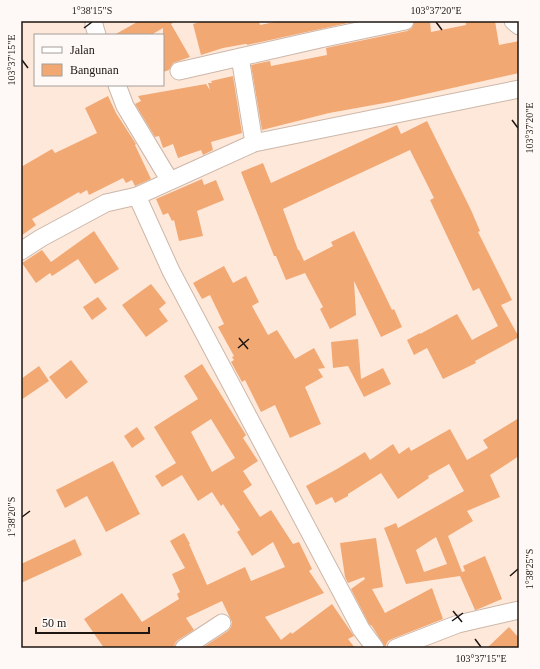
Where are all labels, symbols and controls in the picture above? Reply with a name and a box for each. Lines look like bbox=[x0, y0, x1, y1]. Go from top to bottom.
text: 1°38'15"S bbox=[72, 5, 112, 16]
text: 103°37'20"E bbox=[411, 5, 462, 16]
legend bbox=[34, 34, 164, 86]
text: 103°37'15"E bbox=[6, 35, 17, 86]
text: Jalan bbox=[70, 43, 95, 57]
text: Bangunan bbox=[70, 63, 119, 77]
text: 103°37'20"E bbox=[524, 103, 535, 154]
text: 1°38'20"S bbox=[6, 497, 17, 537]
text: 1°38'25"S bbox=[524, 549, 535, 589]
scale bar bbox=[36, 609, 149, 635]
text: 50 m bbox=[42, 616, 67, 630]
text: 103°37'15"E bbox=[456, 653, 507, 664]

